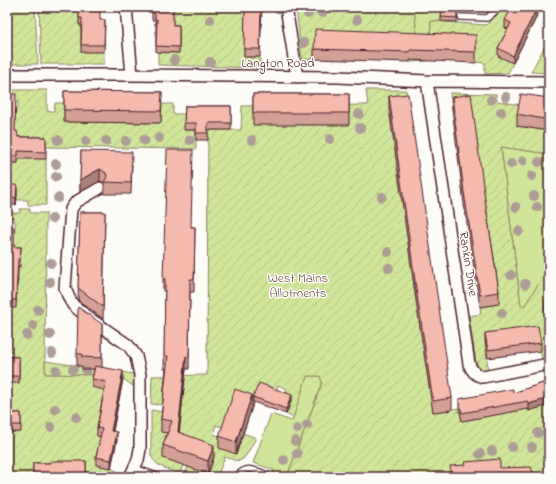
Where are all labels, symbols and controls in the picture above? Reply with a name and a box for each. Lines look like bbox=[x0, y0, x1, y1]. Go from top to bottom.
street label: Langton Road bbox=[241, 54, 315, 74]
street label: Rankin Drive bbox=[453, 230, 483, 298]
park label: West Mains Allotments bbox=[268, 269, 329, 303]

